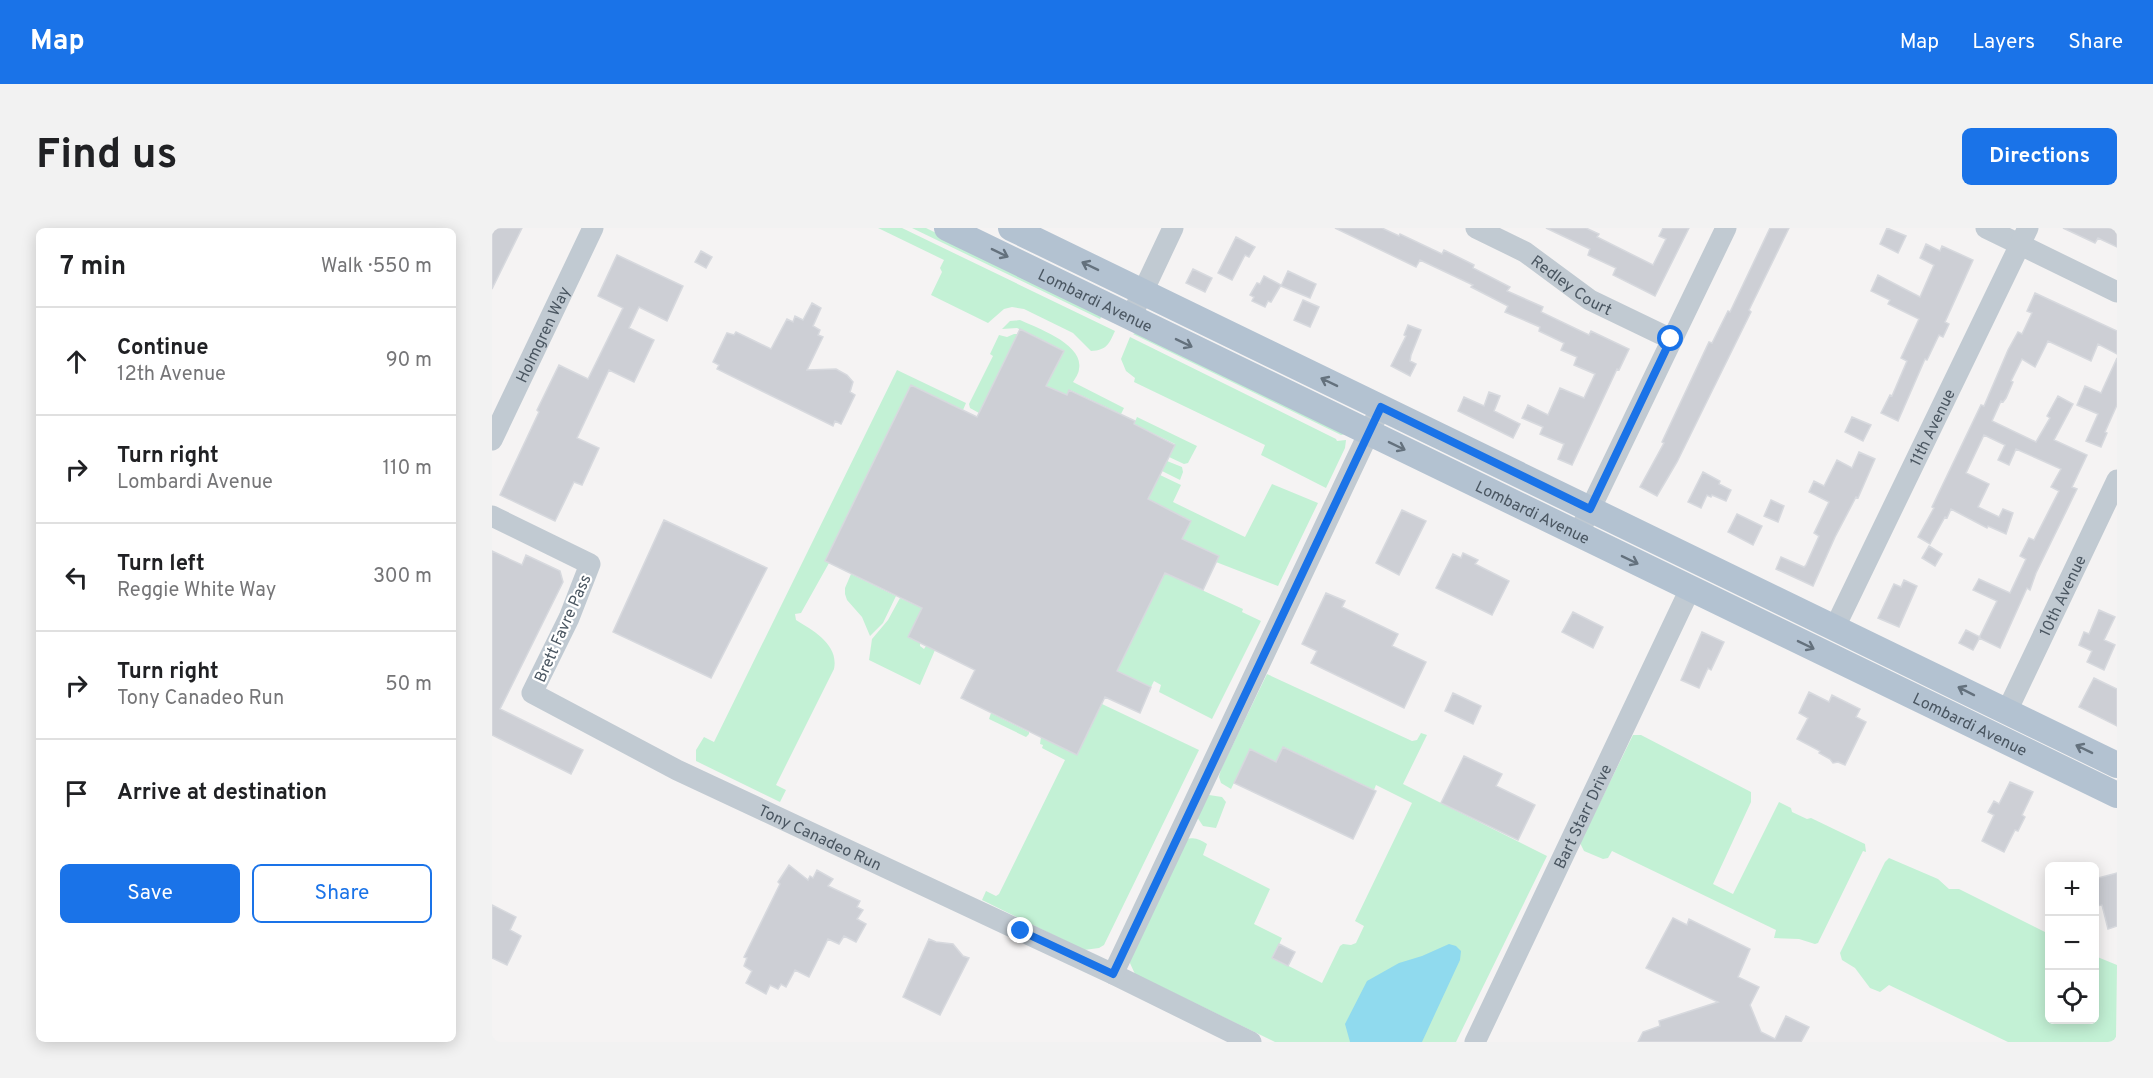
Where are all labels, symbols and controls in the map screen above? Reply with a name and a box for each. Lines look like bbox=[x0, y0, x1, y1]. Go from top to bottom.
text: Map bbox=[30, 24, 85, 60]
text: Map bbox=[1900, 29, 1939, 56]
text: Layers bbox=[1972, 29, 2035, 56]
text: Share bbox=[2068, 29, 2123, 56]
button: Directions bbox=[1962, 128, 2117, 185]
text: Find us bbox=[36, 130, 177, 183]
one-way arrow bbox=[991, 248, 1009, 260]
text: 7 min bbox=[60, 251, 126, 284]
street label: Redley Court bbox=[1526, 252, 1615, 321]
text: Walk · 550 m bbox=[321, 254, 432, 280]
one-way arrow bbox=[1082, 260, 1100, 272]
street label: Lombardi Avenue bbox=[1034, 266, 1155, 338]
street label: Holmgren Way bbox=[513, 284, 576, 387]
route start bbox=[1657, 325, 1683, 351]
text: Continue bbox=[117, 335, 208, 362]
one-way arrow bbox=[1174, 337, 1192, 349]
icon: ahead bbox=[60, 345, 93, 378]
text: 90 m bbox=[386, 348, 432, 374]
text: 12th Avenue bbox=[117, 362, 226, 388]
one-way arrow bbox=[1320, 375, 1338, 387]
street label: 11th Avenue bbox=[1906, 386, 1961, 470]
one-way arrow bbox=[1387, 441, 1405, 453]
text: Turn right bbox=[117, 443, 219, 470]
icon: right bbox=[60, 453, 93, 486]
text: 110 m bbox=[383, 456, 432, 482]
text: Lombardi Avenue bbox=[117, 470, 273, 496]
street label: Lombardi Avenue bbox=[1471, 477, 1592, 550]
text: Turn left bbox=[117, 551, 205, 578]
street label: 10th Avenue bbox=[2036, 552, 2092, 640]
one-way arrow bbox=[1621, 555, 1639, 566]
icon: left bbox=[60, 561, 93, 594]
text: 300 m bbox=[373, 564, 432, 590]
street label: Brett Favre Pass bbox=[531, 572, 597, 686]
text: Reggie White Way bbox=[117, 578, 276, 604]
one-way arrow bbox=[1796, 640, 1814, 652]
text: Turn right bbox=[117, 659, 219, 686]
icon: right bbox=[60, 669, 93, 702]
text: 50 m bbox=[385, 672, 432, 698]
one-way arrow bbox=[1957, 684, 1975, 696]
text: Tony Canadeo Run bbox=[117, 686, 284, 712]
street label: Lombardi Avenue bbox=[1909, 689, 2030, 762]
one-way arrow bbox=[2076, 743, 2094, 754]
street label: Bart Starr Drive bbox=[1551, 761, 1617, 873]
icon: arrive bbox=[60, 777, 93, 810]
text: Arrive at destination bbox=[117, 780, 327, 807]
street label: Tony Canadeo Run bbox=[755, 801, 884, 876]
map controls bbox=[2045, 862, 2099, 1024]
button: + bbox=[2045, 862, 2099, 916]
button: Save bbox=[60, 864, 240, 923]
button: Share bbox=[252, 864, 432, 923]
button: − bbox=[2045, 916, 2099, 970]
route end bbox=[1007, 917, 1033, 943]
button: locate bbox=[2045, 970, 2099, 1024]

